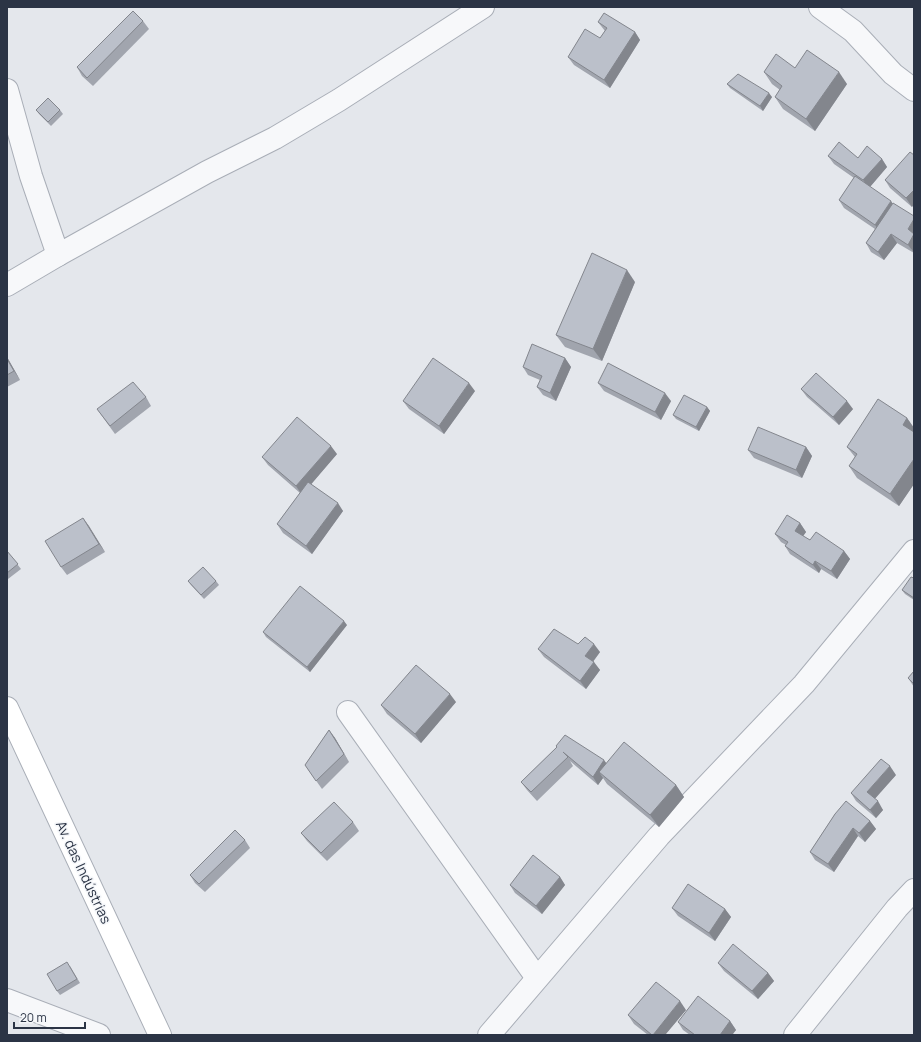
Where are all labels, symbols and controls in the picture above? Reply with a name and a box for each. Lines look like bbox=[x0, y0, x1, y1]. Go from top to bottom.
street label: Av. das Indústrias bbox=[52, 817, 116, 927]
scale bar bbox=[14, 1004, 85, 1030]
text: 20 m bbox=[20, 1009, 47, 1026]

